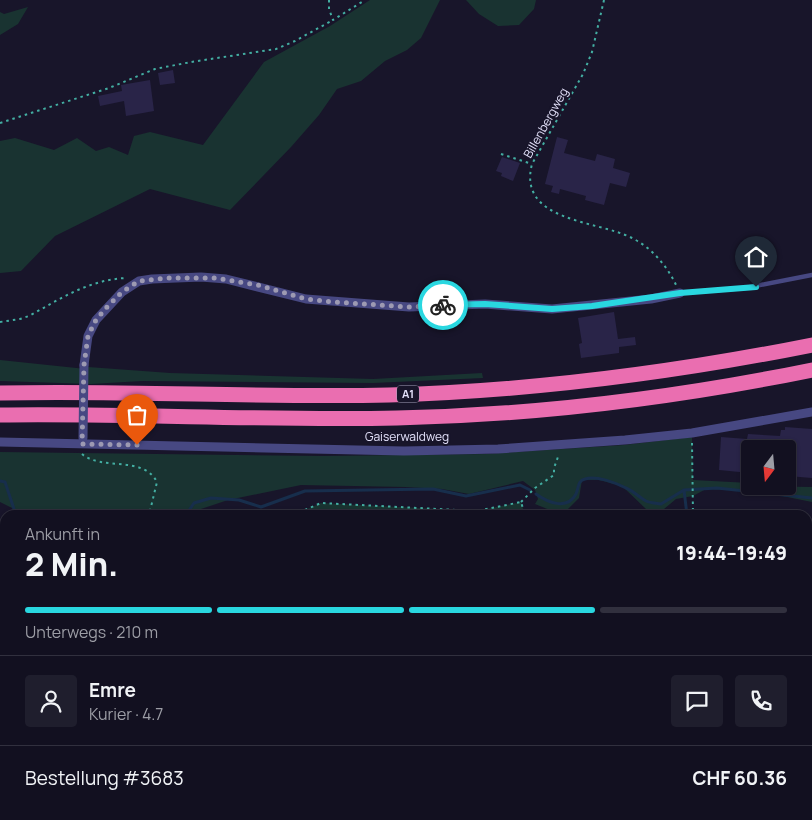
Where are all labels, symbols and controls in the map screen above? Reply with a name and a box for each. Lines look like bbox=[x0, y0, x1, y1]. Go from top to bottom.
street label: Billenbergweg bbox=[519, 84, 572, 161]
pin bbox=[735, 236, 777, 287]
icon: home bbox=[742, 243, 770, 271]
courier bbox=[418, 280, 468, 330]
icon: bike bbox=[429, 291, 457, 319]
road number: A1 bbox=[397, 386, 419, 402]
pin bbox=[116, 394, 158, 445]
icon: bag bbox=[123, 401, 151, 429]
street label: Gaiserwaldweg bbox=[365, 428, 449, 445]
north arrow bbox=[741, 440, 796, 495]
map controls bbox=[741, 440, 796, 495]
text: Ankunft in bbox=[25, 523, 100, 545]
text: 19:44–19:49 bbox=[676, 540, 787, 566]
text: 2 Min. bbox=[25, 542, 118, 586]
text: Unterwegs · 210 m bbox=[25, 621, 158, 643]
button: person bbox=[25, 675, 77, 727]
button: chat bbox=[671, 675, 723, 727]
button: phone bbox=[735, 675, 787, 727]
text: Emre bbox=[89, 677, 136, 703]
text: Kurier · 4.7 bbox=[89, 703, 163, 725]
text: Bestellung #3683 bbox=[25, 765, 184, 791]
text: CHF 60.36 bbox=[693, 765, 787, 791]

